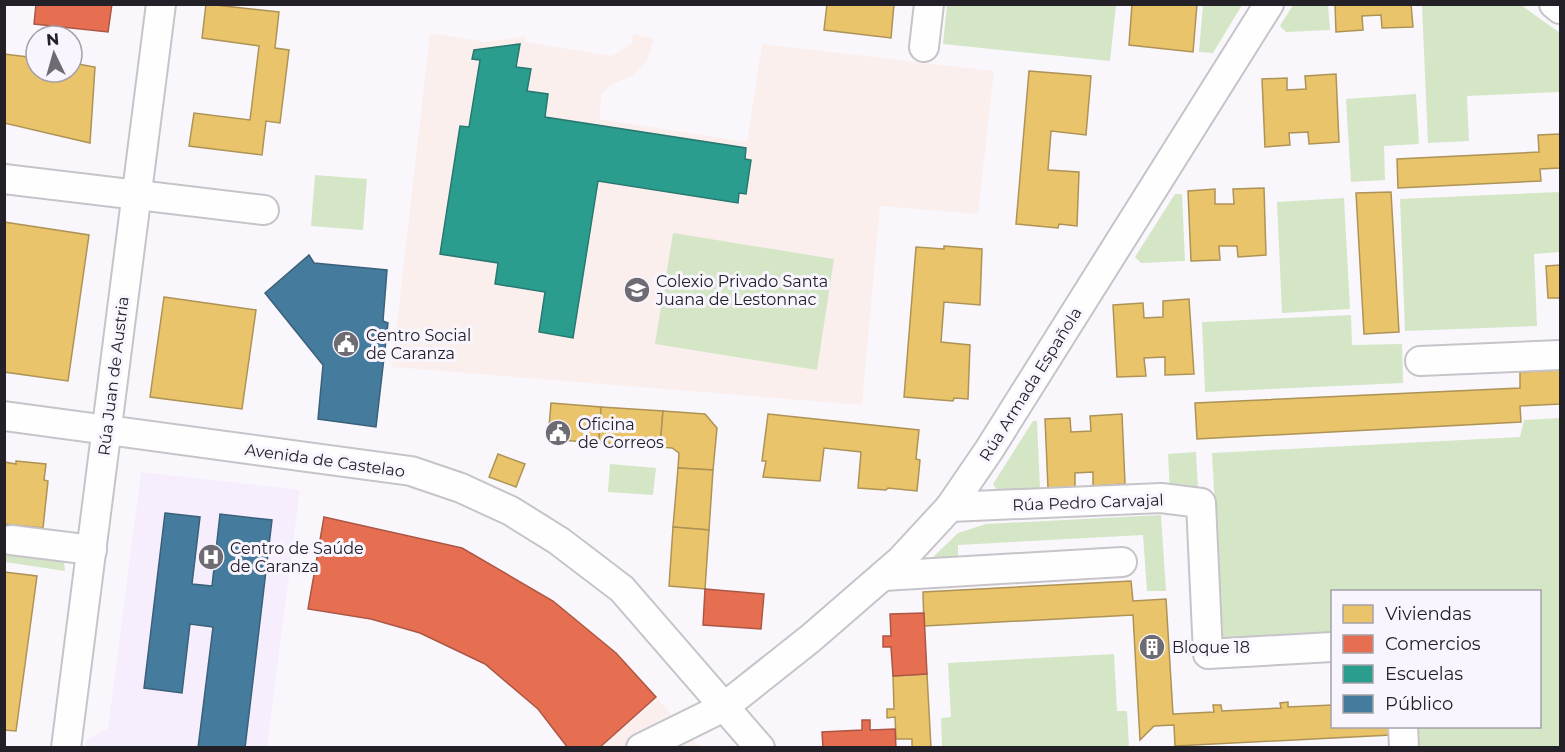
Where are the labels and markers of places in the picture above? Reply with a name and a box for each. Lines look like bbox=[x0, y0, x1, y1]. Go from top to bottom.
place label: Colexio Privado Santa Juana de Lestonnac bbox=[655, 272, 828, 309]
school or university icon: Colexio Privado Santa Juana de Lestonnac bbox=[622, 275, 652, 305]
place label: Centro Social de Caranza bbox=[366, 326, 471, 363]
public building icon: Centro Social de Caranza bbox=[331, 329, 361, 359]
place label: Oficina de Correos bbox=[578, 415, 664, 452]
public building icon: Oficina de Correos bbox=[543, 418, 573, 448]
place label: Centro de Saúde de Caranza bbox=[230, 539, 364, 576]
hospital icon: Centro de Saúde de Caranza bbox=[196, 542, 226, 572]
building icon: Bloque 18 bbox=[1137, 632, 1167, 662]
place label: Bloque 18 bbox=[1172, 638, 1250, 657]

